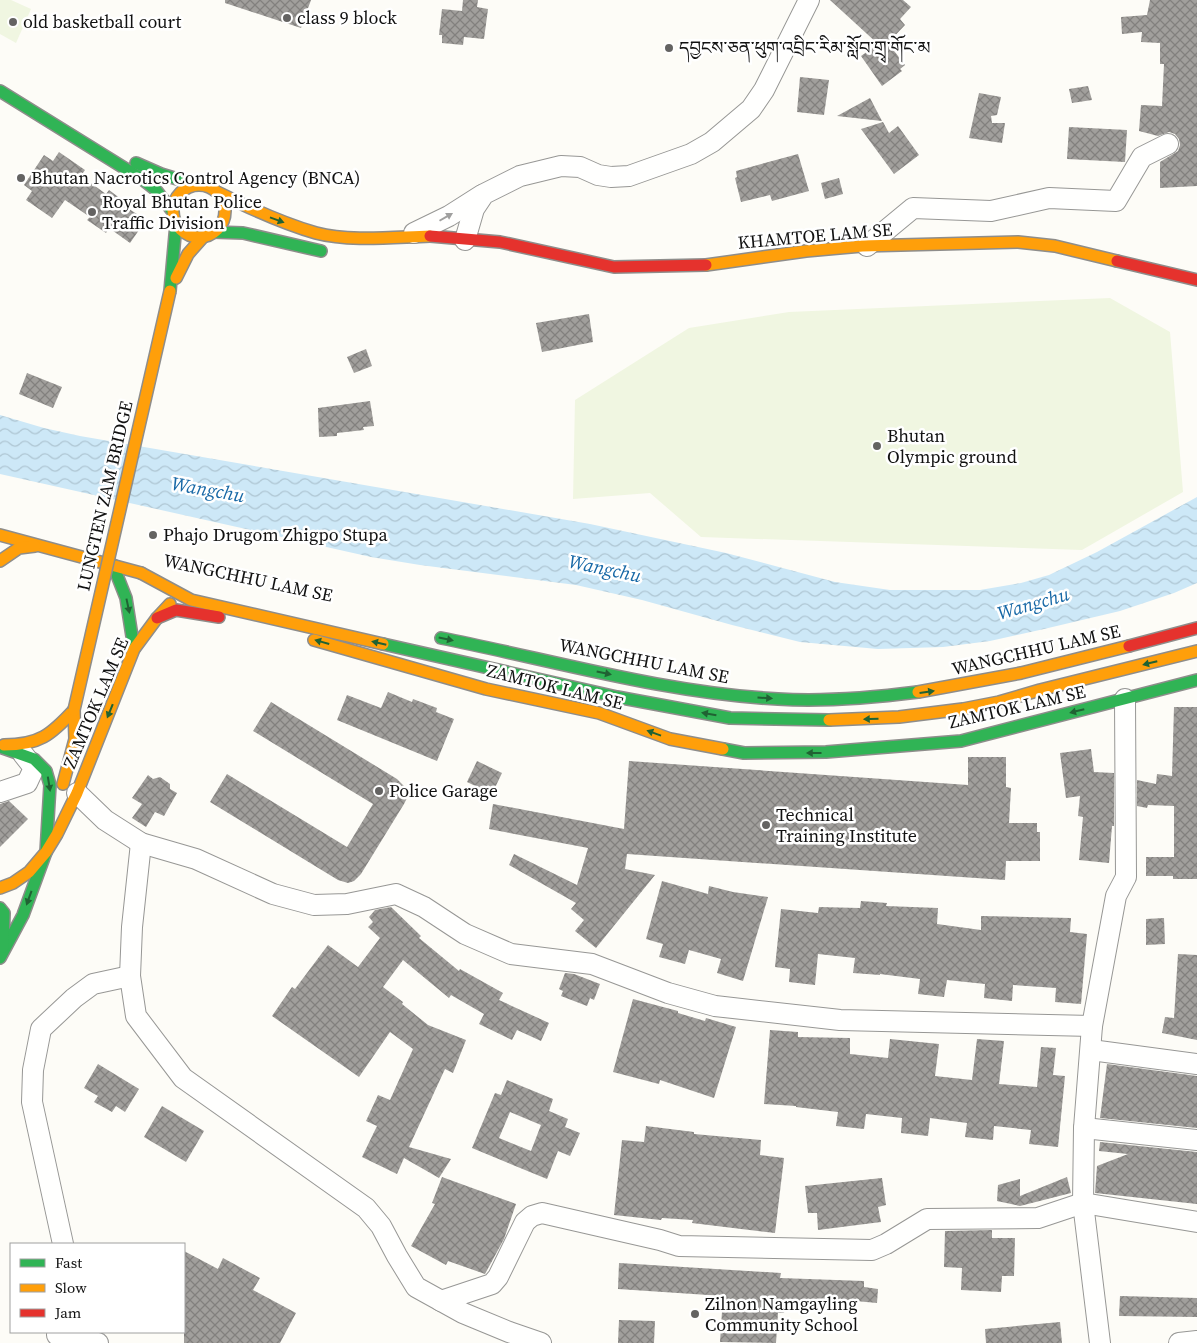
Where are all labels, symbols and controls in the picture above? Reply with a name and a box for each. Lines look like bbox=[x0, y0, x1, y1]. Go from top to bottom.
place label: class 9 block bbox=[297, 5, 397, 30]
place label: old basketball court bbox=[23, 9, 182, 34]
marker: class 9 block bbox=[281, 12, 293, 24]
marker: old basketball court bbox=[7, 16, 19, 28]
place label: དབྱངས་ཅན་ཕུག་འབྲིང་རིམ་སློབ་གྲྭ་གོང་མ bbox=[679, 34, 930, 63]
marker: དབྱངས་ཅན་ཕུག་འབྲིང་རིམ་སློབ་གྲྭ་གོང་མ bbox=[663, 42, 675, 54]
place label: Bhutan Nacrotics Control Agency (BNCA) bbox=[31, 165, 360, 190]
marker: Bhutan Nacrotics Control Agency (BNCA) bbox=[15, 172, 27, 184]
place label: Royal Bhutan Police Traffic Division bbox=[102, 189, 262, 235]
marker: Royal Bhutan Police Traffic Division bbox=[86, 206, 98, 218]
one-way arrow bbox=[439, 213, 454, 221]
street label: KHAMTOE LAM SE bbox=[737, 216, 893, 255]
one-way arrow bbox=[269, 217, 284, 224]
street label: LUNGTEN ZAM BRIDGE bbox=[70, 398, 139, 593]
place label: Bhutan Olympic ground bbox=[887, 423, 1017, 469]
marker: Bhutan Olympic ground bbox=[871, 440, 883, 452]
water label: Wangchu bbox=[169, 470, 247, 508]
place label: Phajo Drugom Zhigpo Stupa bbox=[163, 522, 388, 547]
marker: Phajo Drugom Zhigpo Stupa bbox=[147, 529, 159, 541]
street label: WANGCHHU LAM SE bbox=[161, 547, 335, 608]
water label: Wangchu bbox=[566, 548, 644, 588]
water label: Wangchu bbox=[994, 580, 1072, 626]
one-way arrow bbox=[124, 598, 132, 613]
street label: WANGCHHU LAM SE bbox=[949, 618, 1123, 681]
street label: WANGCHHU LAM SE bbox=[557, 632, 731, 689]
street label: ZAMTOK LAM SE bbox=[57, 633, 134, 772]
one-way arrow bbox=[438, 635, 454, 643]
one-way arrow bbox=[314, 638, 329, 646]
one-way arrow bbox=[372, 639, 387, 647]
street label: ZAMTOK LAM SE bbox=[484, 657, 626, 716]
one-way arrow bbox=[1142, 659, 1157, 667]
one-way arrow bbox=[597, 669, 612, 677]
street label: ZAMTOK LAM SE bbox=[946, 679, 1088, 734]
one-way arrow bbox=[919, 688, 935, 696]
one-way arrow bbox=[757, 694, 773, 702]
one-way arrow bbox=[106, 704, 114, 718]
one-way arrow bbox=[1070, 707, 1085, 715]
one-way arrow bbox=[701, 710, 717, 718]
one-way arrow bbox=[863, 715, 879, 723]
one-way arrow bbox=[646, 729, 661, 737]
one-way arrow bbox=[806, 749, 822, 757]
one-way arrow bbox=[45, 776, 53, 792]
place label: Police Garage bbox=[389, 778, 498, 803]
marker: Police Garage bbox=[373, 785, 385, 797]
place label: Technical Training Institute bbox=[776, 802, 917, 848]
marker: Technical Training Institute bbox=[760, 819, 772, 831]
one-way arrow bbox=[25, 891, 33, 906]
legend bbox=[10, 1243, 185, 1333]
text: Fast bbox=[55, 1252, 82, 1273]
text: Slow bbox=[55, 1277, 87, 1298]
place label: Zilnon Namgayling Community School bbox=[705, 1291, 858, 1337]
text: Jam bbox=[54, 1302, 82, 1323]
marker: Zilnon Namgayling Community School bbox=[689, 1308, 701, 1320]

